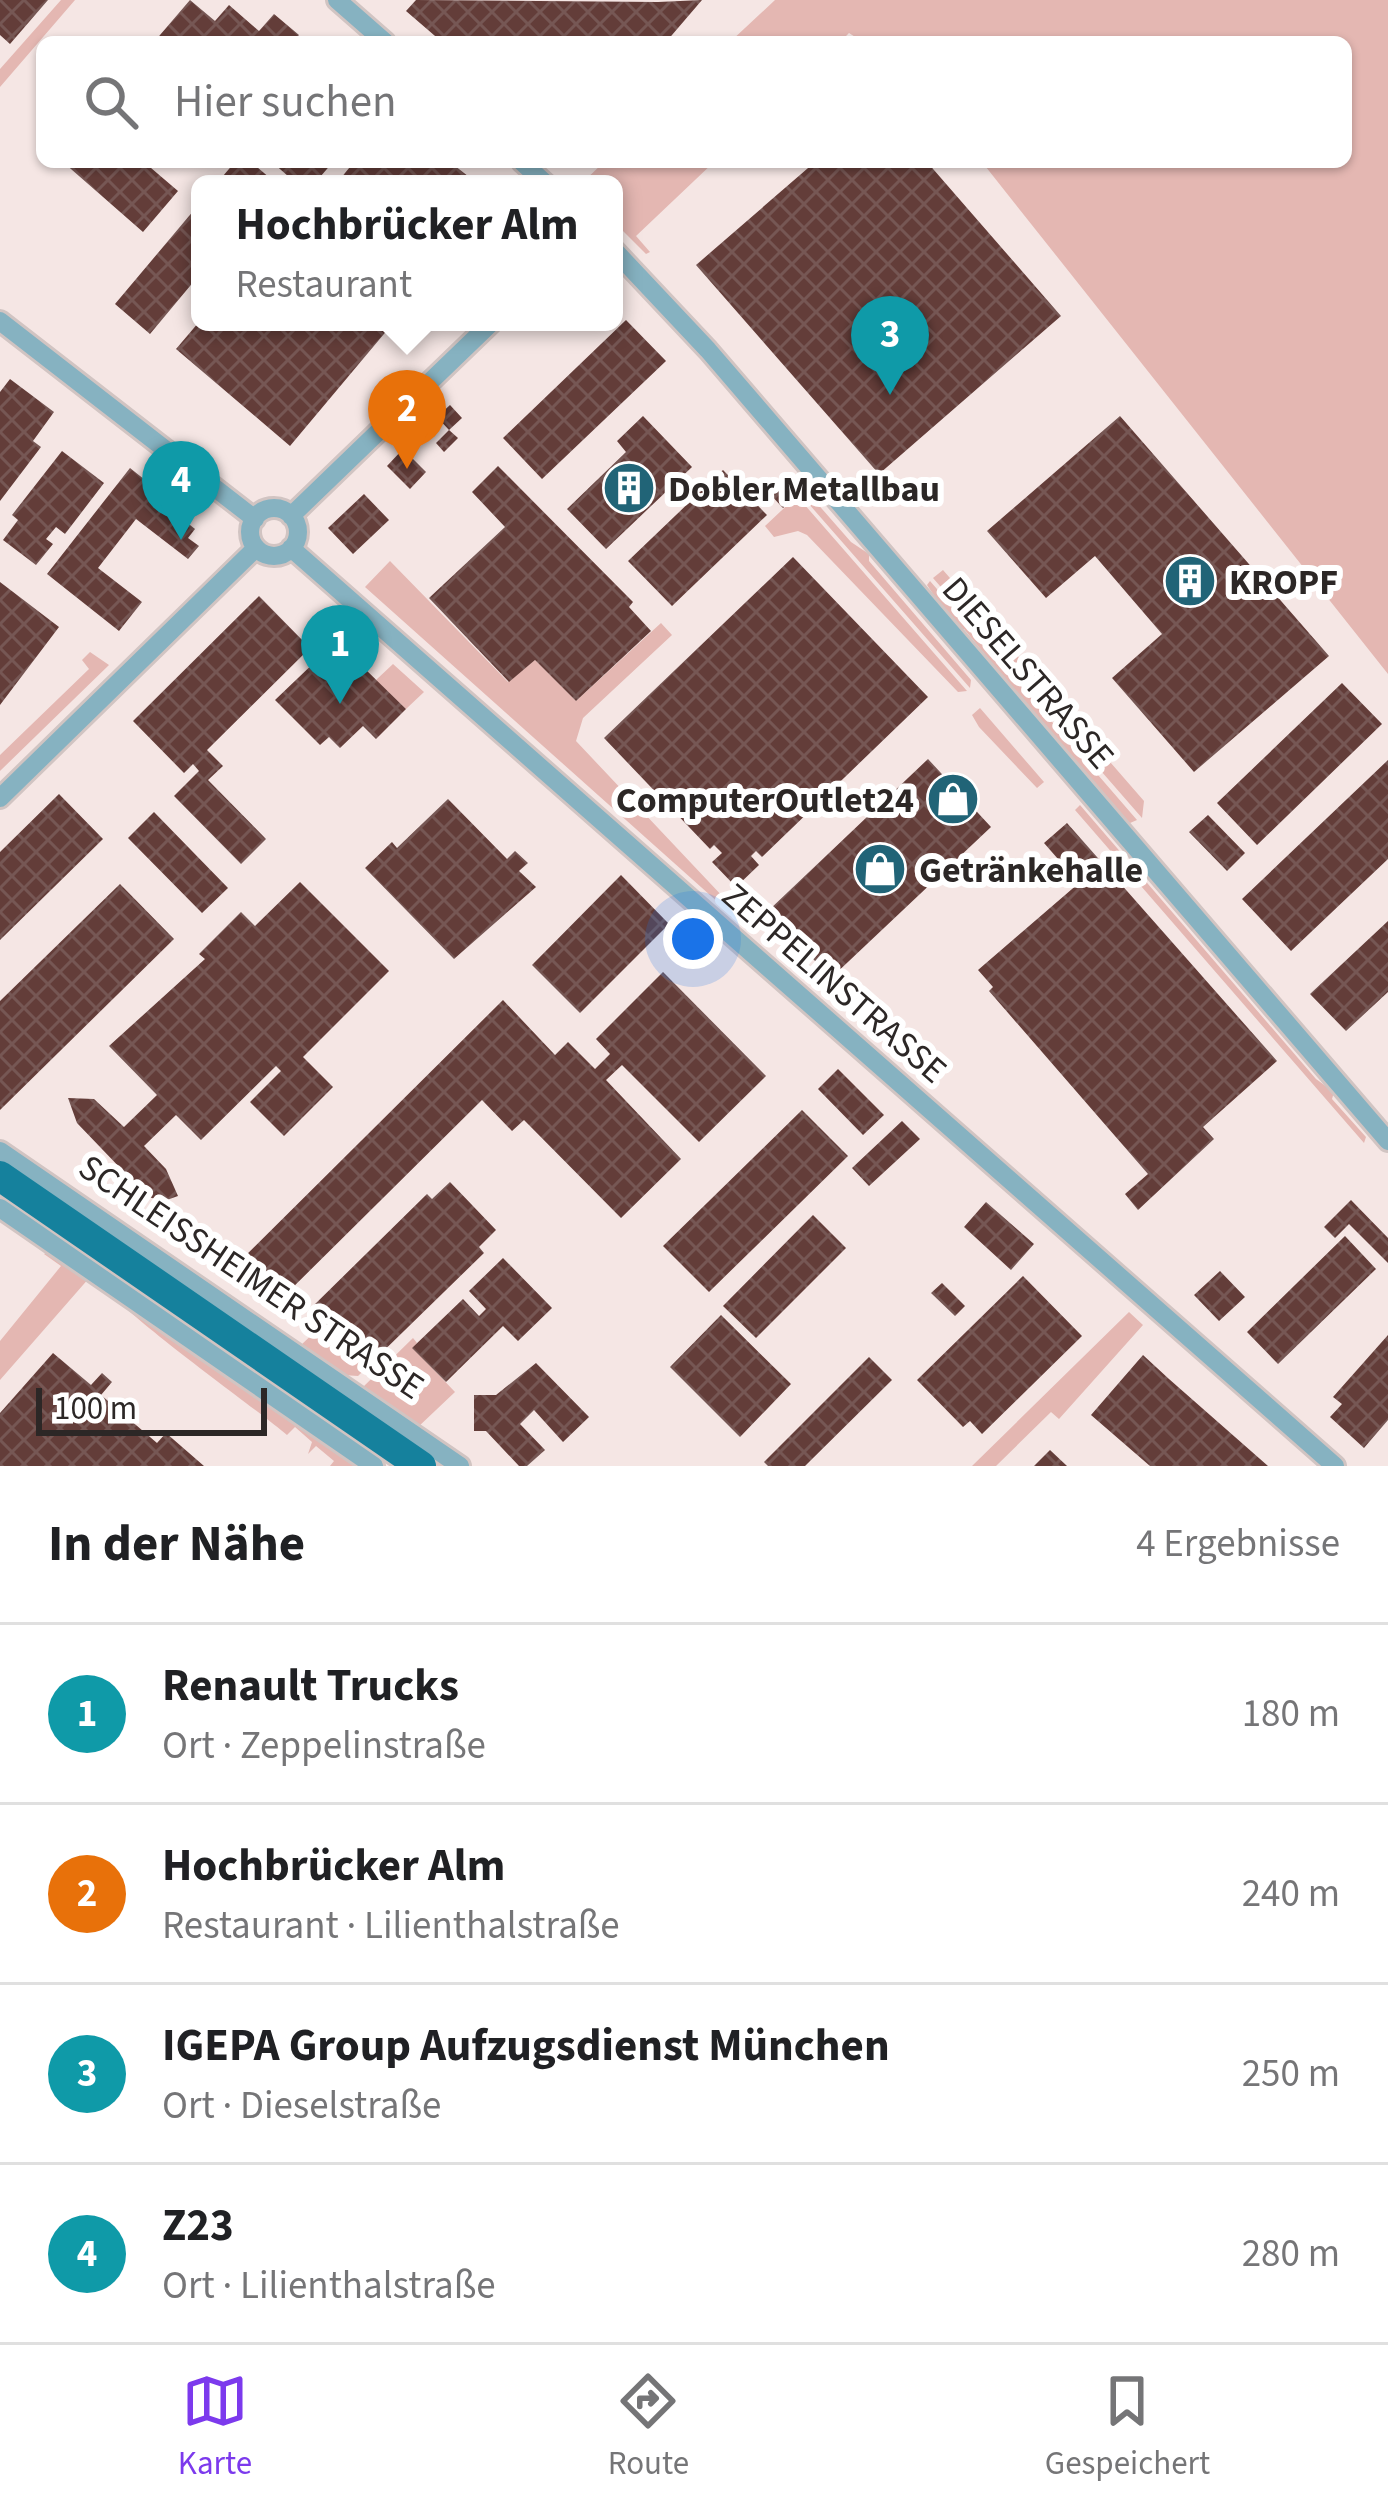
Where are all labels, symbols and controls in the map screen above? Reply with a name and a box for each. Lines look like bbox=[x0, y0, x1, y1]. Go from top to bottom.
search box bbox=[36, 36, 1352, 168]
icon: search bbox=[78, 69, 144, 135]
text: Hier suchen bbox=[174, 70, 397, 134]
popup bbox=[191, 175, 623, 331]
text: Hochbrücker Alm bbox=[235, 193, 579, 257]
text: Restaurant bbox=[235, 257, 412, 313]
pin: 3 bbox=[851, 296, 929, 395]
pin: 2 bbox=[368, 370, 446, 469]
pin: 4 bbox=[142, 441, 220, 540]
building icon: Dobler Metallbau bbox=[601, 460, 657, 516]
place label: Dobler Metallbau bbox=[668, 464, 940, 515]
building icon: KROPF bbox=[1162, 553, 1218, 609]
place label: KROPF bbox=[1229, 557, 1338, 608]
street label: DIESELSTRASSE bbox=[930, 566, 1126, 780]
pin: 1 bbox=[301, 605, 379, 704]
shop icon: ComputerOutlet24 bbox=[925, 771, 981, 827]
place label: ComputerOutlet24 bbox=[616, 775, 914, 826]
shop icon: Getränkehalle bbox=[852, 841, 908, 897]
place label: Getränkehalle bbox=[919, 845, 1143, 896]
street label: ZEPPELINSTRASSE bbox=[711, 871, 958, 1095]
your location bbox=[663, 909, 723, 969]
street label: SCHLEISSHEIMER STRASSE bbox=[68, 1142, 434, 1412]
scale bar bbox=[36, 1382, 267, 1435]
text: 100 m bbox=[54, 1385, 137, 1432]
text: In der Nähe bbox=[48, 1508, 305, 1580]
text: 4 Ergebnisse bbox=[1136, 1516, 1340, 1572]
text: Renault Trucks bbox=[162, 1654, 459, 1718]
text: 1 bbox=[77, 1686, 97, 1742]
text: 180 m bbox=[1242, 1686, 1340, 1742]
text: Ort · Zeppelinstraße bbox=[162, 1718, 486, 1774]
text: Hochbrücker Alm bbox=[162, 1834, 505, 1898]
text: 2 bbox=[77, 1866, 97, 1922]
text: 240 m bbox=[1242, 1866, 1340, 1922]
text: Restaurant · Lilienthalstraße bbox=[162, 1898, 620, 1954]
text: IGEPA Group Aufzugsdienst München bbox=[162, 2014, 890, 2078]
text: 3 bbox=[77, 2046, 97, 2102]
text: 250 m bbox=[1242, 2046, 1340, 2102]
text: Ort · Dieselstraße bbox=[162, 2078, 441, 2134]
text: Z23 bbox=[162, 2194, 234, 2258]
text: 4 bbox=[77, 2226, 97, 2282]
text: 280 m bbox=[1242, 2226, 1340, 2282]
text: Ort · Lilienthalstraße bbox=[162, 2258, 496, 2314]
tab: Karte bbox=[178, 2368, 252, 2487]
tab: Route bbox=[608, 2368, 689, 2487]
tab: Gespeichert bbox=[1045, 2368, 1210, 2487]

